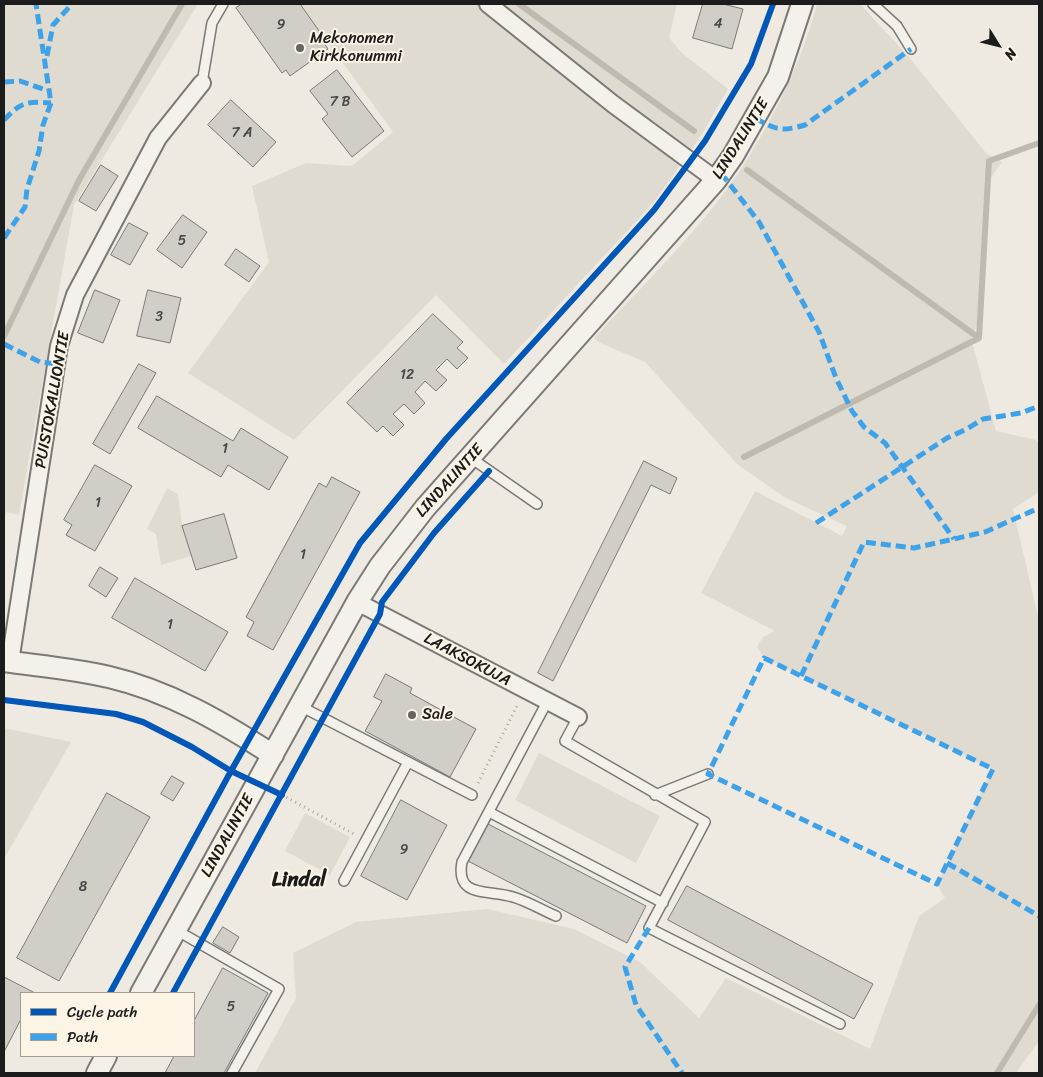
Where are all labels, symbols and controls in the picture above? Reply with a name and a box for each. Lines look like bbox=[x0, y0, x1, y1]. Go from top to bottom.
house number: 4 bbox=[714, 16, 722, 32]
house number: 9 bbox=[277, 17, 285, 33]
north arrow bbox=[973, 20, 1023, 70]
place label: Mekonomen Kirkkonummi bbox=[310, 29, 402, 67]
marker: Mekonomen Kirkkonummi bbox=[294, 42, 306, 54]
text: N bbox=[998, 43, 1024, 65]
house number: 7 B bbox=[330, 94, 350, 110]
street label: LINDALINTIE bbox=[709, 95, 773, 183]
house number: 7 A bbox=[232, 125, 252, 141]
house number: 5 bbox=[178, 233, 186, 249]
house number: 3 bbox=[155, 309, 163, 325]
street label: PUISTOKALLIONTIE bbox=[32, 330, 74, 470]
house number: 12 bbox=[400, 367, 414, 383]
house number: 1 bbox=[222, 441, 228, 457]
street label: LINDALINTIE bbox=[412, 441, 488, 521]
house number: 1 bbox=[95, 495, 101, 511]
house number: 1 bbox=[300, 547, 306, 563]
house number: 1 bbox=[167, 617, 173, 633]
street label: LAAKSOKUJA bbox=[420, 629, 514, 691]
place label: Sale bbox=[422, 705, 453, 725]
marker: Sale bbox=[406, 709, 418, 721]
street label: LINDALINTIE bbox=[197, 791, 259, 881]
house number: 9 bbox=[400, 842, 408, 858]
district label: Lindal bbox=[272, 868, 326, 894]
house number: 8 bbox=[79, 879, 87, 895]
legend bbox=[20, 992, 195, 1057]
text: Cycle path bbox=[67, 999, 137, 1025]
house number: 5 bbox=[227, 999, 235, 1015]
text: Path bbox=[67, 1024, 98, 1050]

